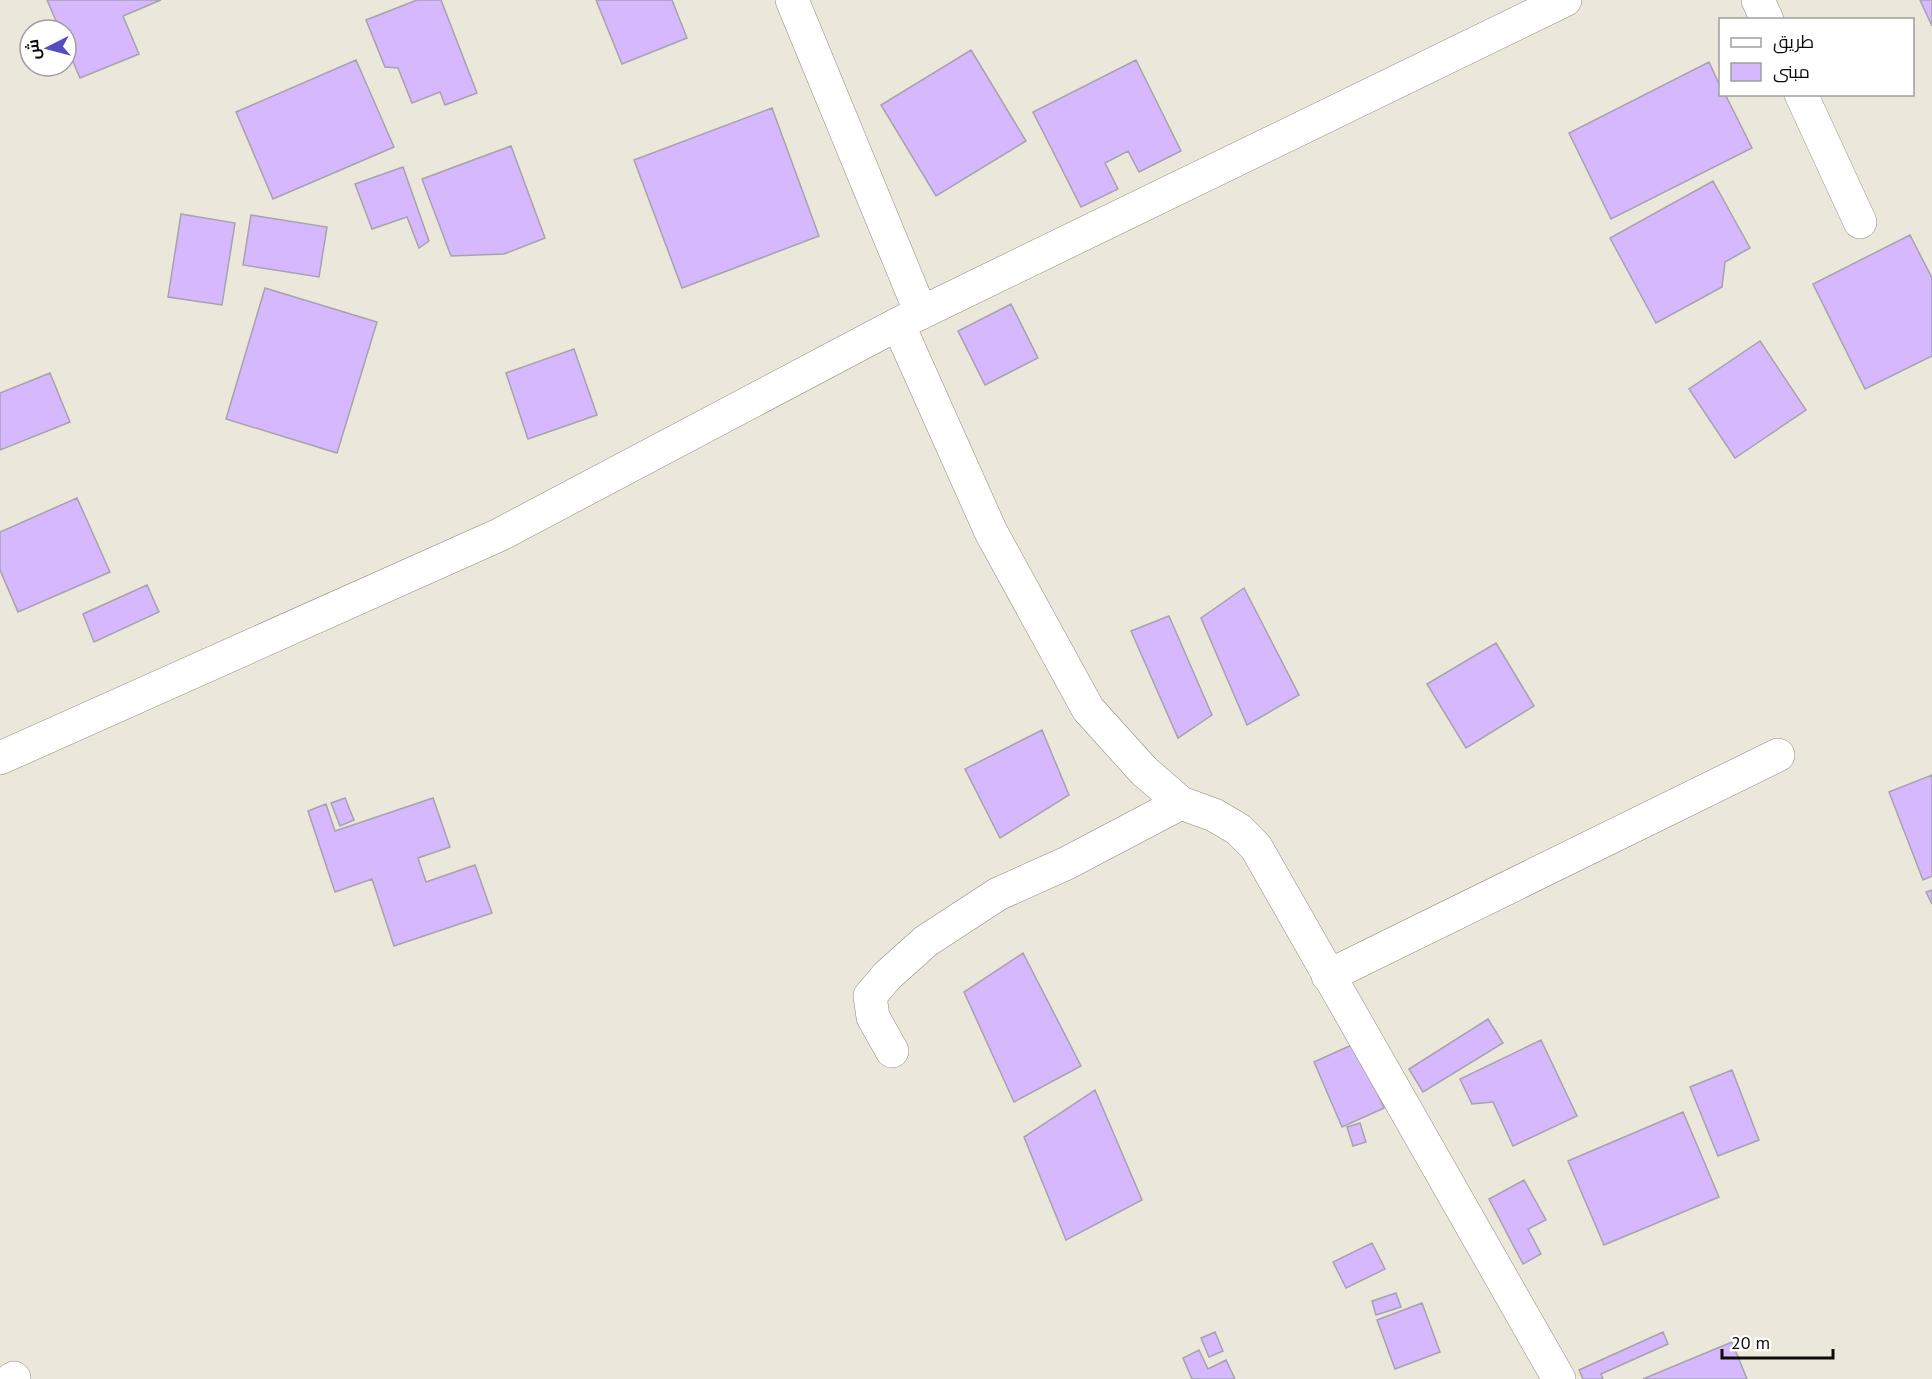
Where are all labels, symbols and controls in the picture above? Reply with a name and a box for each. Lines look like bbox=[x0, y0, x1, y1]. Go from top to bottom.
north arrow bbox=[18, 18, 78, 78]
legend bbox=[1719, 18, 1914, 96]
text: طريق bbox=[1773, 30, 1814, 54]
text: ش bbox=[22, 38, 44, 61]
text: مبنى bbox=[1773, 60, 1810, 83]
scale bar bbox=[1722, 1322, 1833, 1360]
text: 20 m bbox=[1731, 1331, 1770, 1354]

